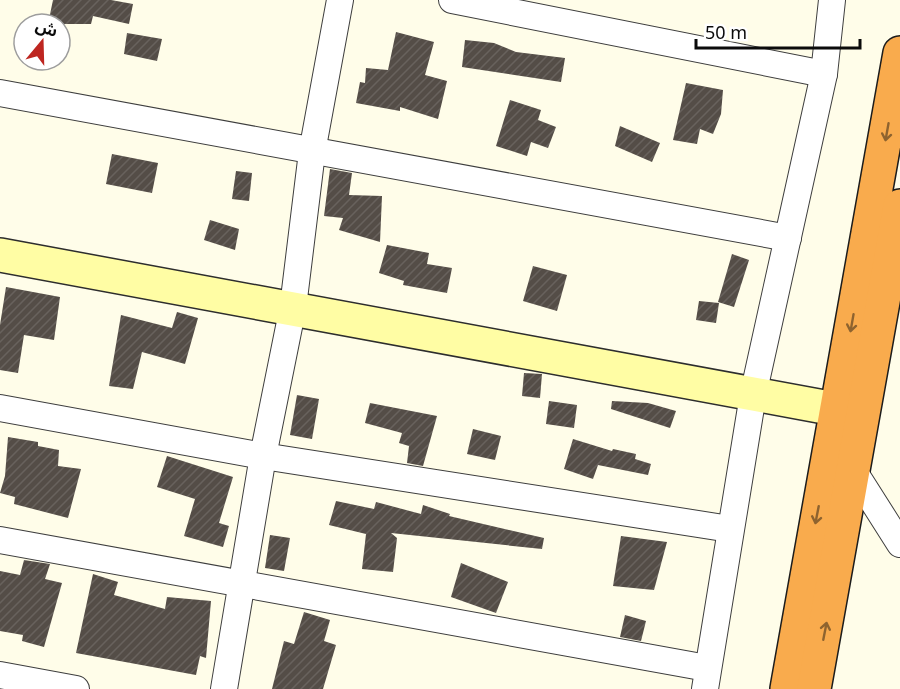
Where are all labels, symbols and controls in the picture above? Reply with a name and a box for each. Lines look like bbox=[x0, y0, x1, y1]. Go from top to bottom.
text: ش bbox=[31, 9, 63, 48]
north arrow bbox=[12, 12, 72, 72]
scale bar bbox=[696, 12, 860, 50]
text: 50 m bbox=[705, 14, 747, 52]
one-way arrow bbox=[881, 121, 892, 141]
one-way arrow bbox=[846, 313, 857, 333]
one-way arrow bbox=[811, 505, 822, 525]
one-way arrow bbox=[820, 622, 831, 642]

